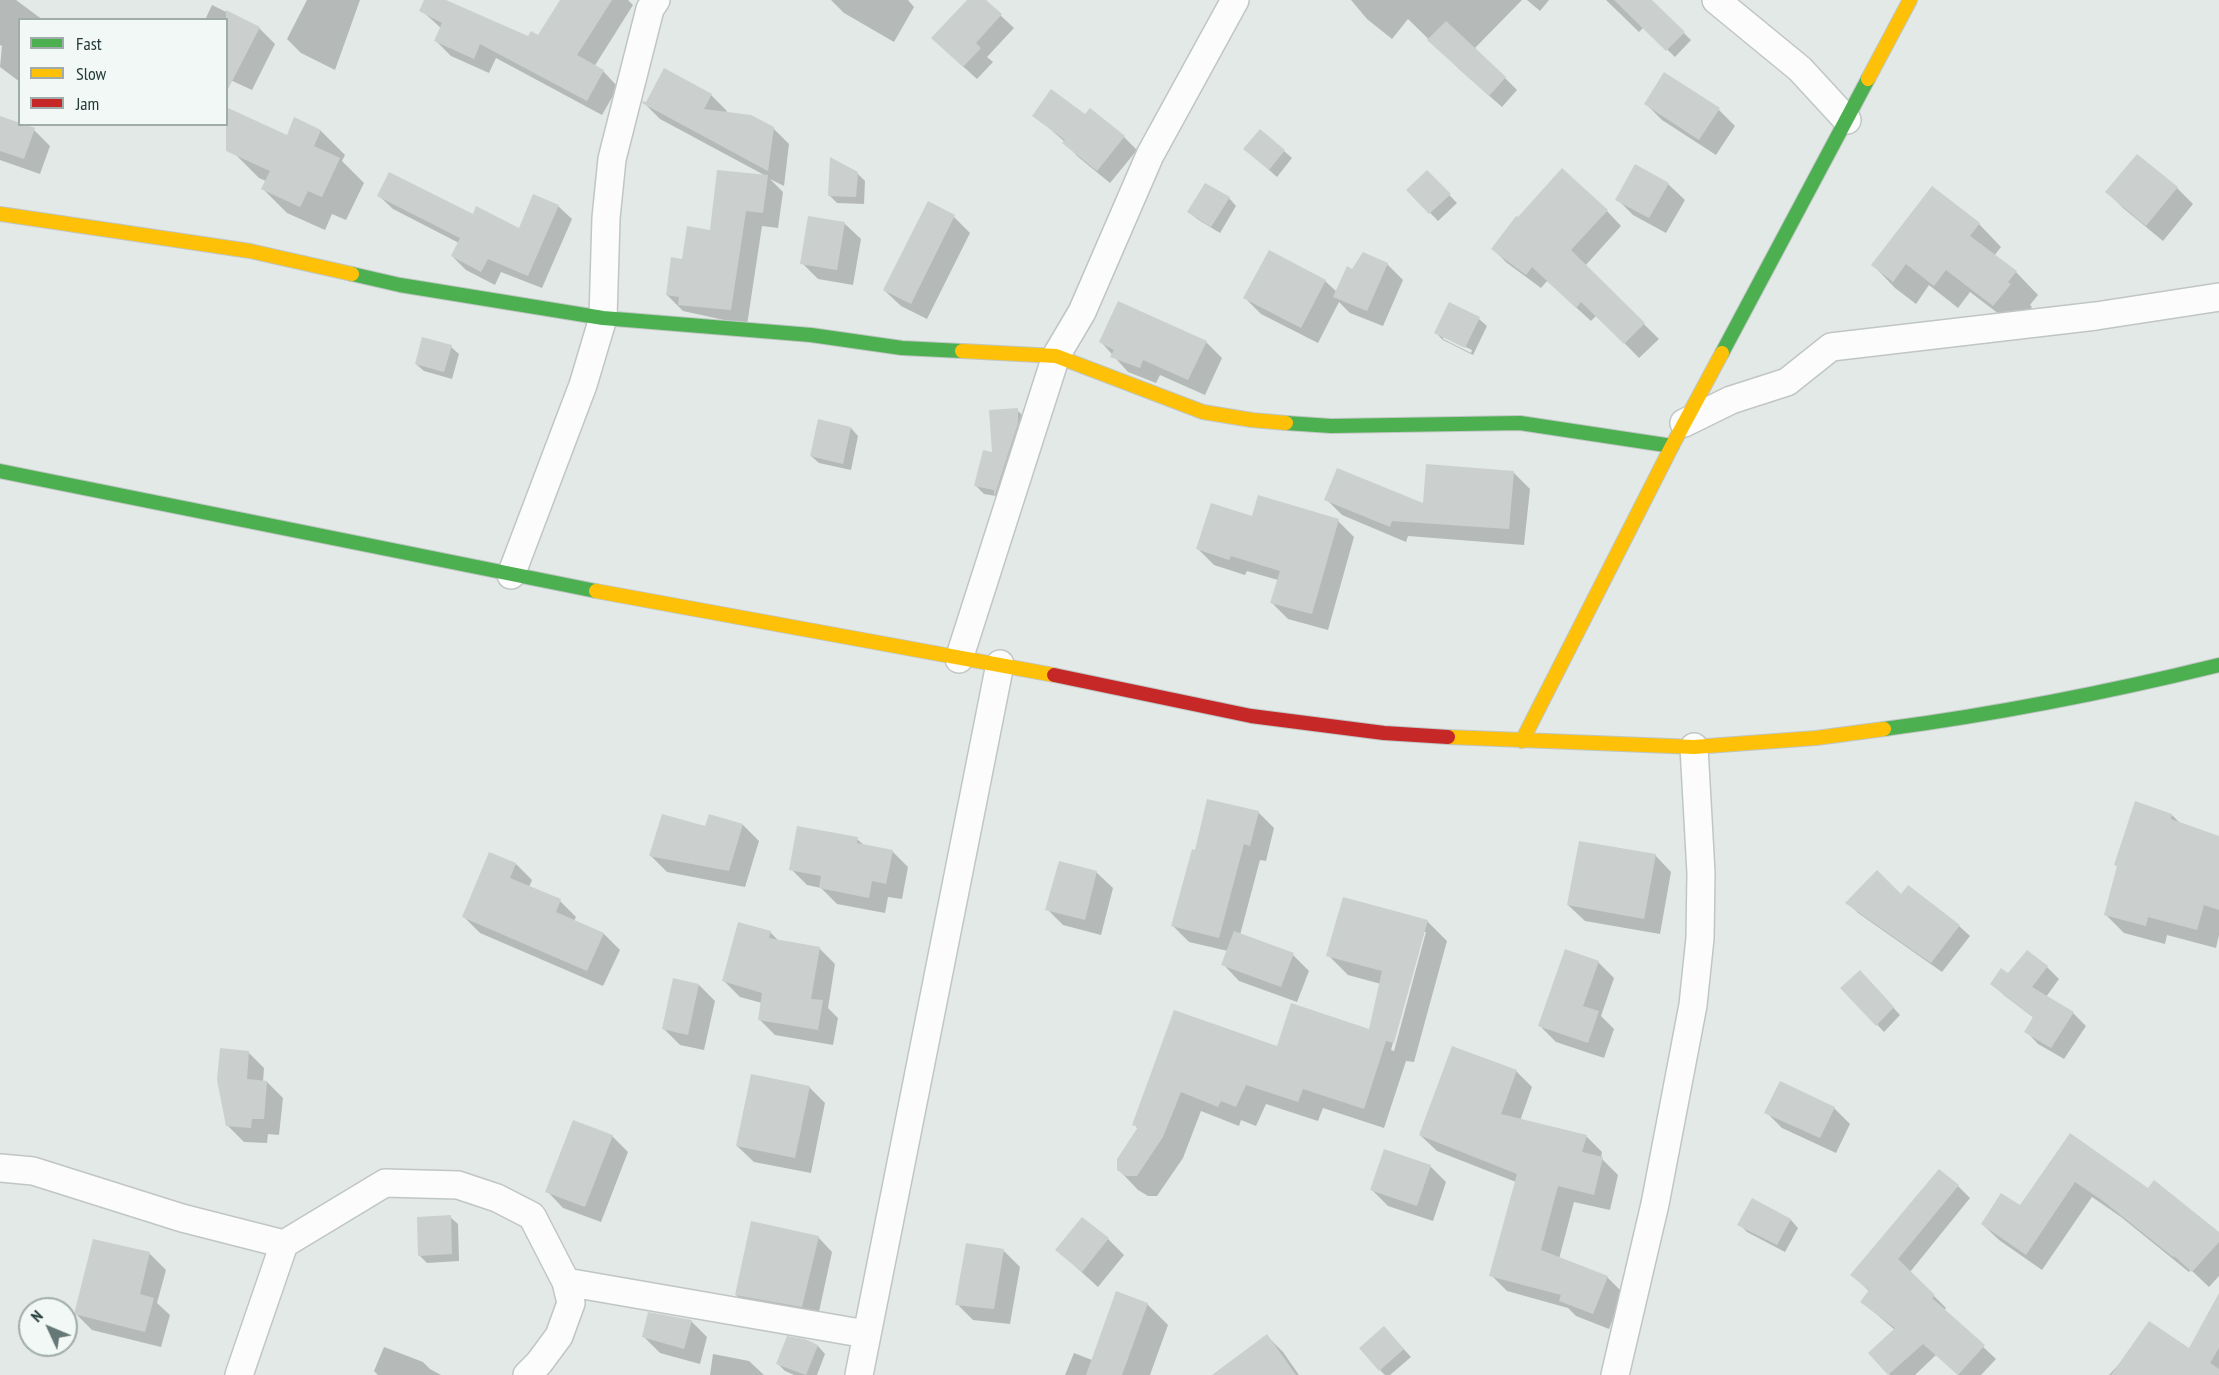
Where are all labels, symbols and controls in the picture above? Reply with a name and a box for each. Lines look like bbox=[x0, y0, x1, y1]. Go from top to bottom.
legend bbox=[18, 18, 228, 126]
text: Fast bbox=[76, 32, 102, 55]
text: Slow bbox=[76, 62, 106, 85]
text: Jam bbox=[76, 92, 99, 115]
north arrow bbox=[18, 1297, 78, 1357]
text: N bbox=[26, 1306, 47, 1326]

